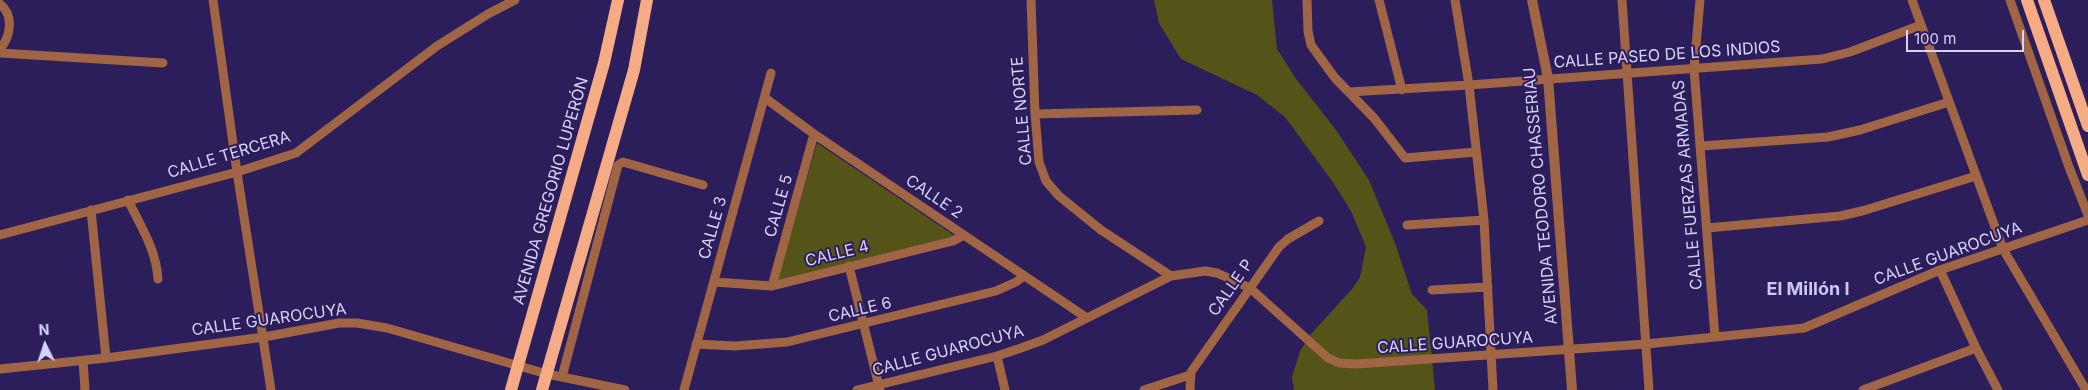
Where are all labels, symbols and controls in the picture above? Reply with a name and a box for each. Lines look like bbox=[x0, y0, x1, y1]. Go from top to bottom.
scale bar bbox=[1908, 20, 2026, 52]
text: 100 m bbox=[1914, 29, 1956, 48]
street label: CALLE PASEO DE LOS INDIOS bbox=[1553, 37, 1781, 73]
street label: CALLE NORTE bbox=[1008, 56, 1036, 166]
street label: AVENIDA TEODORO CHASSERIAU bbox=[1520, 66, 1562, 326]
street label: AVENIDA GREGORIO LUPERÓN bbox=[509, 75, 593, 307]
street label: CALLE FUERZAS ARMADAS bbox=[1669, 79, 1707, 291]
street label: CALLE TERCERA bbox=[165, 127, 293, 183]
street label: CALLE 2 bbox=[902, 171, 966, 223]
street label: CALLE 5 bbox=[761, 172, 797, 240]
street label: CALLE 3 bbox=[695, 194, 731, 262]
street label: CALLE GUAROCUYA bbox=[1871, 218, 2025, 290]
street label: CALLE 4 bbox=[803, 237, 871, 271]
street label: CALLE P bbox=[1205, 256, 1257, 320]
district label: El Millón I bbox=[1766, 279, 1850, 301]
street label: CALLE 6 bbox=[826, 293, 894, 327]
street label: CALLE GUAROCUYA bbox=[190, 300, 348, 340]
north arrow bbox=[20, 320, 70, 370]
text: N bbox=[38, 321, 50, 338]
street label: CALLE GUAROCUYA bbox=[870, 322, 1026, 380]
street label: CALLE GUAROCUYA bbox=[1377, 328, 1533, 358]

